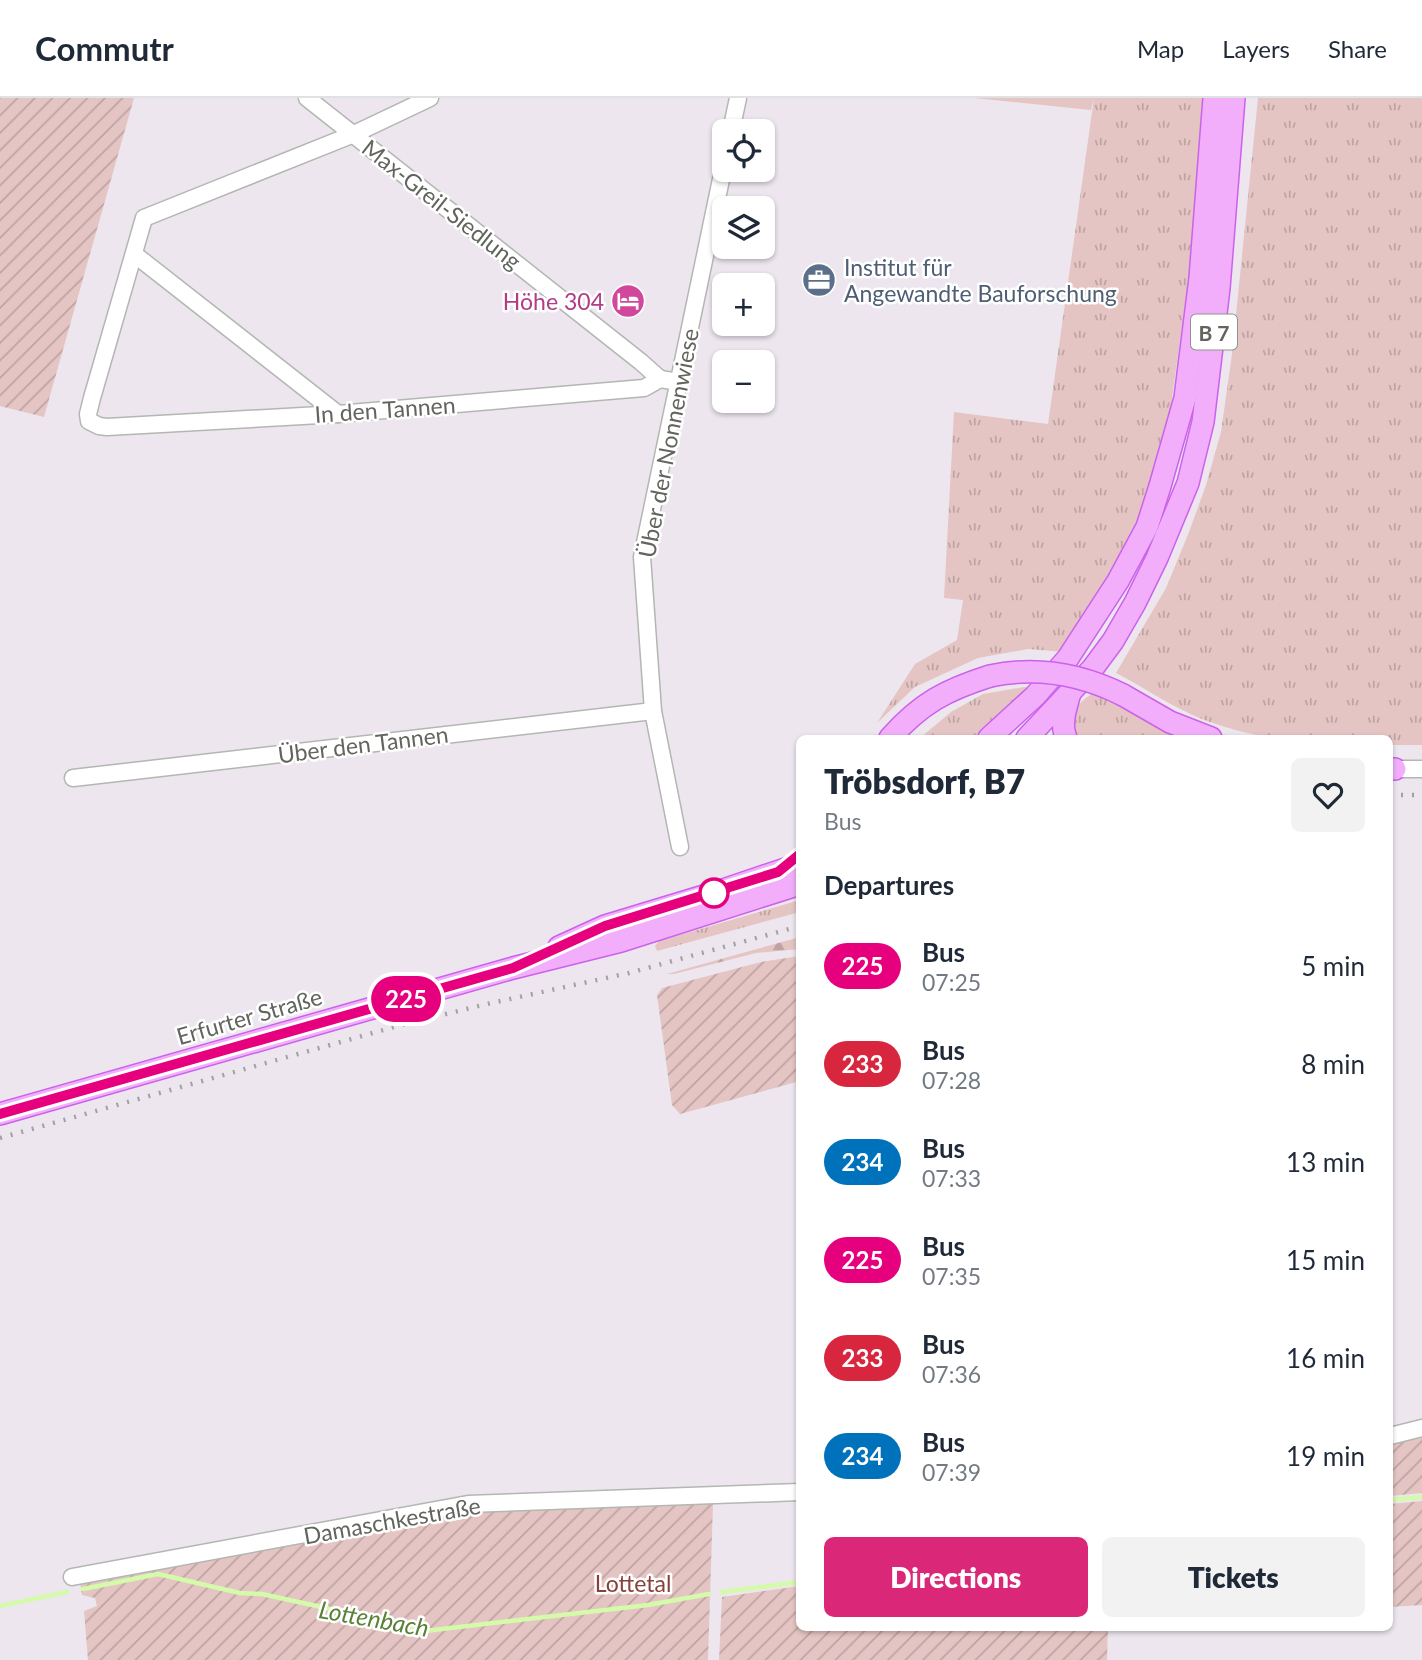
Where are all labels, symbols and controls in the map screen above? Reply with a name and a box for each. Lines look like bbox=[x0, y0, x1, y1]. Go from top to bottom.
text: Commutr bbox=[35, 28, 174, 68]
text: Map bbox=[1137, 34, 1184, 63]
text: Layers bbox=[1222, 34, 1290, 63]
text: Share bbox=[1328, 34, 1387, 63]
map controls bbox=[712, 119, 775, 413]
button: locate bbox=[712, 119, 775, 182]
street label: Max-Greil-Siedlung bbox=[357, 133, 527, 275]
button: layers bbox=[712, 196, 775, 259]
place label: Institut für Angewandte Bauforschung bbox=[844, 253, 1117, 307]
office icon: Institut für Angewandte Bauforschung bbox=[800, 261, 838, 299]
button: + bbox=[712, 273, 775, 336]
hotel icon: Höhe 304 bbox=[609, 282, 647, 320]
place label: Höhe 304 bbox=[503, 287, 604, 315]
road number: B 7 bbox=[1191, 314, 1237, 350]
street label: Über der Nonnenwiese bbox=[632, 326, 704, 560]
button: − bbox=[712, 350, 775, 413]
street label: In den Tannen bbox=[314, 390, 456, 428]
street label: Über den Tannen bbox=[276, 720, 450, 768]
button: heart bbox=[1291, 758, 1365, 832]
text: Tröbsdorf, B7 bbox=[824, 761, 1025, 801]
text: Bus bbox=[824, 807, 861, 835]
text: Departures bbox=[824, 869, 954, 901]
unlabelled marker bbox=[699, 878, 729, 908]
text: Bus bbox=[922, 936, 965, 968]
text: 5 min bbox=[1301, 950, 1365, 982]
text: 225 bbox=[842, 951, 883, 980]
text: 07:25 bbox=[922, 968, 981, 996]
line badge: 225 bbox=[366, 976, 446, 1022]
street label: Erfurter Straße bbox=[173, 982, 325, 1050]
text: 225 bbox=[385, 984, 427, 1013]
text: Bus bbox=[922, 1034, 965, 1066]
text: 8 min bbox=[1301, 1048, 1365, 1080]
text: 233 bbox=[842, 1049, 883, 1078]
text: 07:28 bbox=[922, 1066, 981, 1094]
text: Bus bbox=[922, 1132, 965, 1164]
text: 13 min bbox=[1286, 1146, 1365, 1178]
text: 234 bbox=[842, 1147, 883, 1176]
text: 07:33 bbox=[922, 1164, 981, 1192]
text: Bus bbox=[922, 1230, 965, 1262]
text: 15 min bbox=[1286, 1244, 1365, 1276]
text: 225 bbox=[842, 1245, 883, 1274]
text: 07:35 bbox=[922, 1262, 981, 1290]
text: Bus bbox=[922, 1328, 965, 1360]
text: 16 min bbox=[1286, 1342, 1365, 1374]
text: 233 bbox=[842, 1343, 883, 1372]
text: 07:36 bbox=[922, 1360, 981, 1388]
text: Bus bbox=[922, 1426, 965, 1458]
text: 19 min bbox=[1286, 1440, 1365, 1472]
text: 234 bbox=[842, 1441, 883, 1470]
text: 07:39 bbox=[922, 1458, 981, 1486]
street label: Damaschkestraße bbox=[301, 1491, 483, 1549]
button: Directions bbox=[824, 1537, 1088, 1617]
button: Tickets bbox=[1102, 1537, 1365, 1617]
park label: Lottetal bbox=[595, 1569, 671, 1597]
water label: Lottenbach bbox=[317, 1594, 431, 1642]

